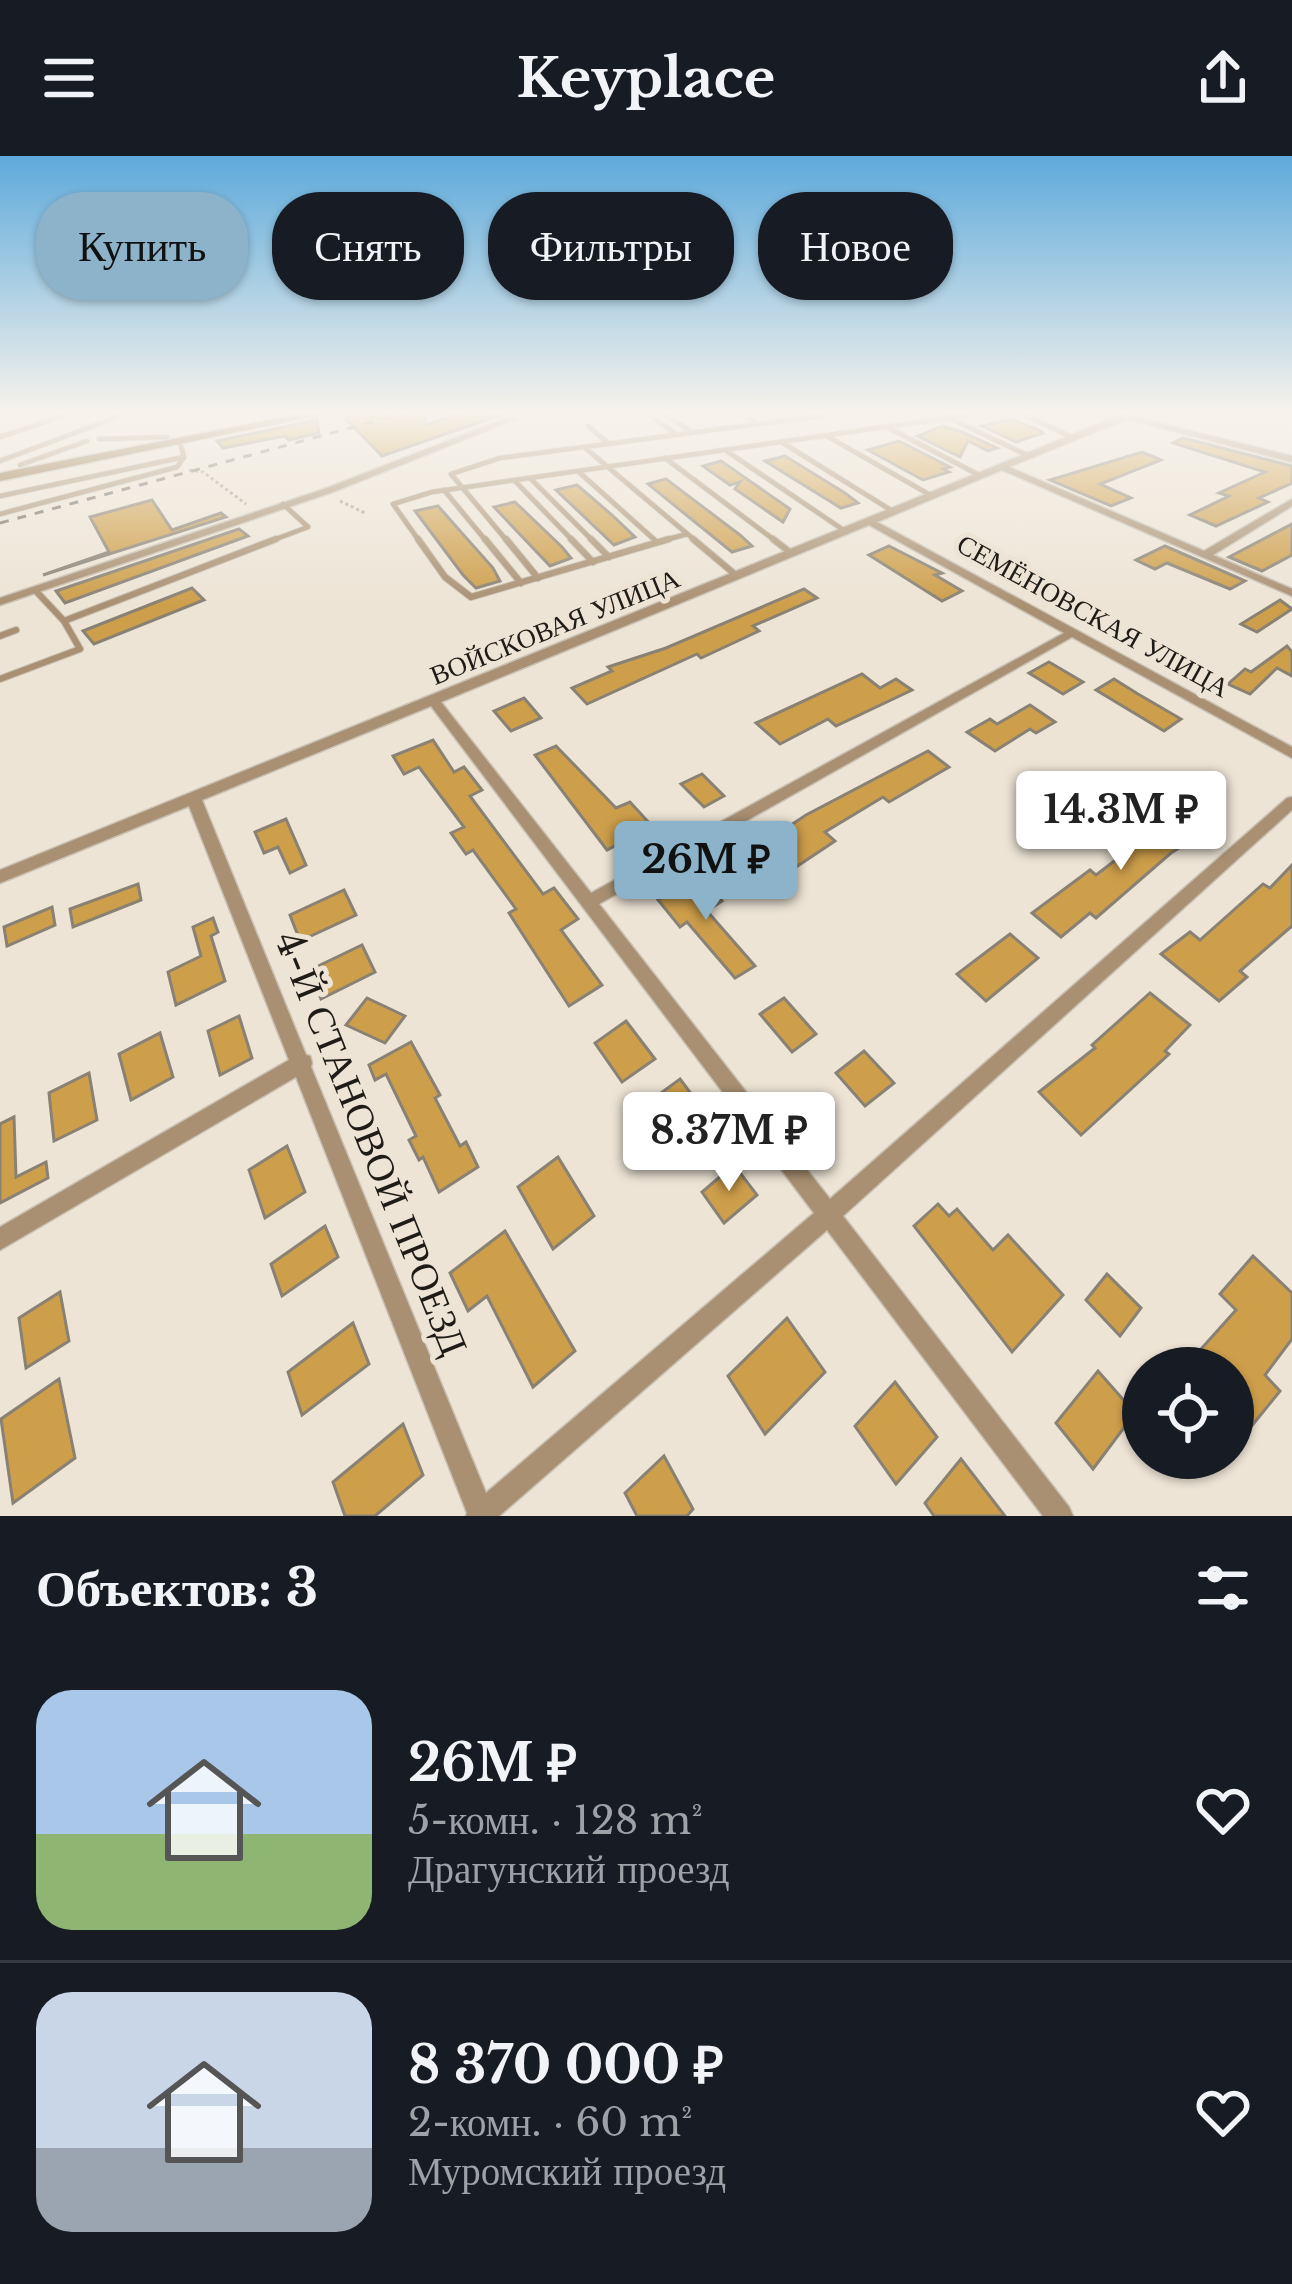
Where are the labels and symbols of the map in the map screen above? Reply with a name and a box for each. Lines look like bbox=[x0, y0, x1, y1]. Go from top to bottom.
street label: СЕМЁНОВСКАЯ УЛИЦА bbox=[951, 527, 1236, 704]
street label: ВОЙСКОВАЯ УЛИЦА bbox=[425, 561, 685, 692]
pin: 14.3M ₽ bbox=[1010, 771, 1232, 873]
pin: 26M ₽ bbox=[622, 821, 790, 923]
street label: 4-Й СТАНОВОЙ ПРОЕЗД bbox=[264, 924, 479, 1362]
pin: 8.37M ₽ bbox=[618, 1092, 840, 1194]

